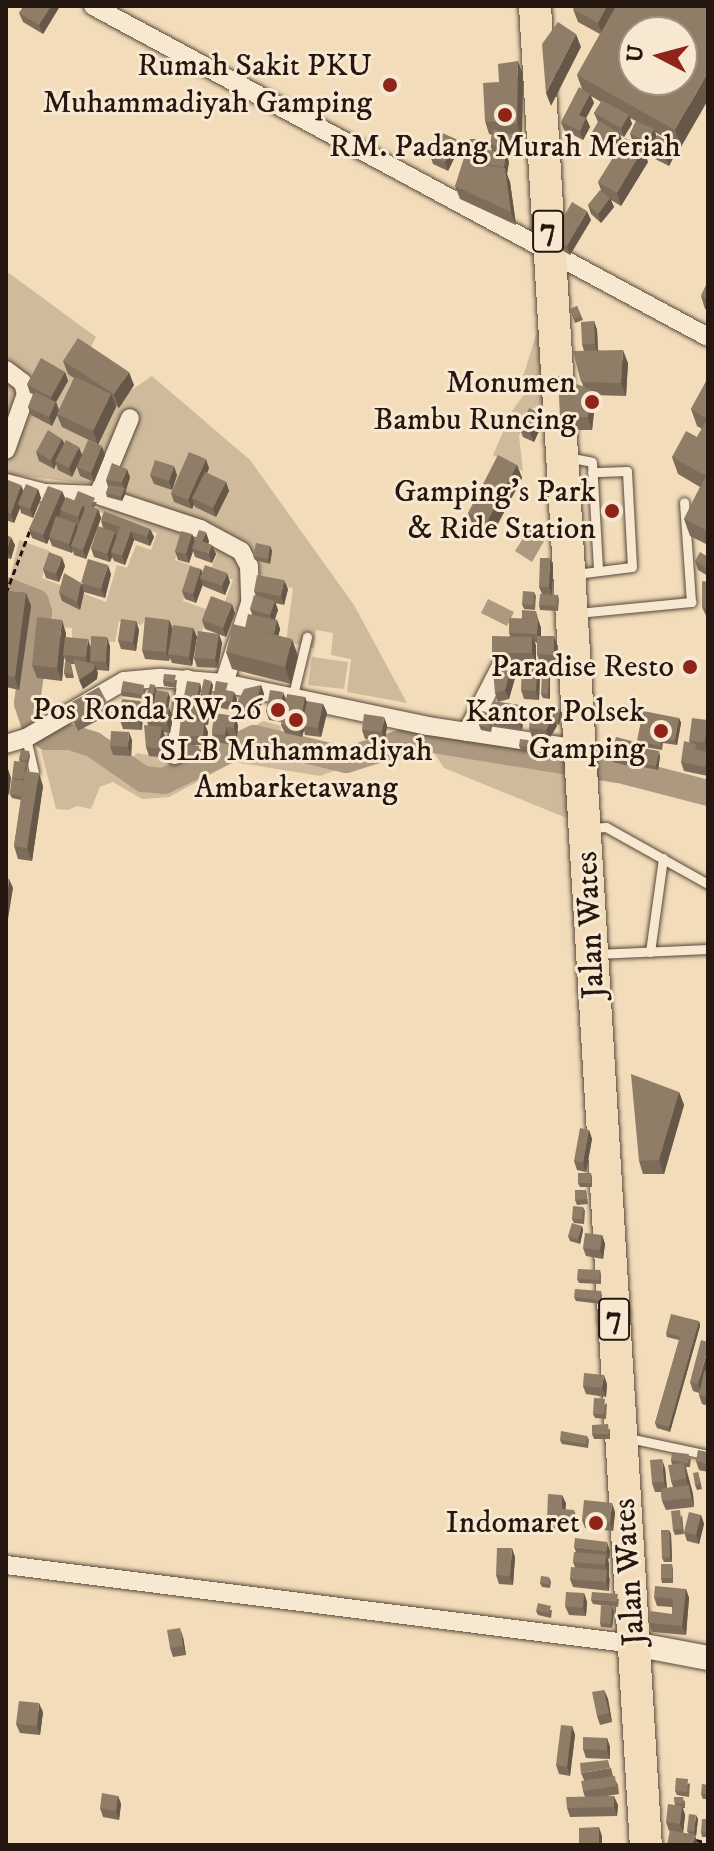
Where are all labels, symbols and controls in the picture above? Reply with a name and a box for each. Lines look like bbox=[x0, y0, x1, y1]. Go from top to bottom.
north arrow bbox=[618, 16, 698, 96]
text: U bbox=[621, 44, 650, 64]
place label: Rumah Sakit PKU Muhammadiyah Gamping bbox=[42, 48, 372, 123]
marker: Rumah Sakit PKU Muhammadiyah Gamping bbox=[379, 74, 401, 96]
marker: RM. Padang Murah Meriah bbox=[496, 106, 514, 124]
place label: RM. Padang Murah Meriah bbox=[329, 128, 681, 166]
road number: 7 bbox=[532, 205, 564, 257]
place label: Monumen Bambu Runcing bbox=[373, 365, 576, 440]
marker: Monumen Bambu Runcing bbox=[583, 393, 601, 411]
place label: Gamping's Park & Ride Station bbox=[394, 474, 596, 549]
marker: Gamping's Park & Ride Station bbox=[603, 502, 621, 520]
place label: Paradise Resto bbox=[490, 648, 674, 686]
marker: Paradise Resto bbox=[681, 658, 699, 676]
place label: Pos Ronda RW 26 bbox=[32, 691, 262, 729]
place label: Kantor Polsek Gamping bbox=[465, 694, 645, 769]
marker: Pos Ronda RW 26 bbox=[269, 701, 287, 719]
marker: SLB Muhammadiyah Ambarketawang bbox=[287, 711, 305, 729]
marker: Kantor Polsek Gamping bbox=[652, 722, 670, 740]
place label: SLB Muhammadiyah Ambarketawang bbox=[159, 733, 433, 808]
street label: Jalan Wates bbox=[568, 850, 614, 1000]
road number: 7 bbox=[598, 1293, 630, 1345]
street label: Jalan Wates bbox=[606, 1497, 654, 1647]
place label: Indomaret bbox=[446, 1504, 580, 1542]
marker: Indomaret bbox=[587, 1514, 605, 1532]

